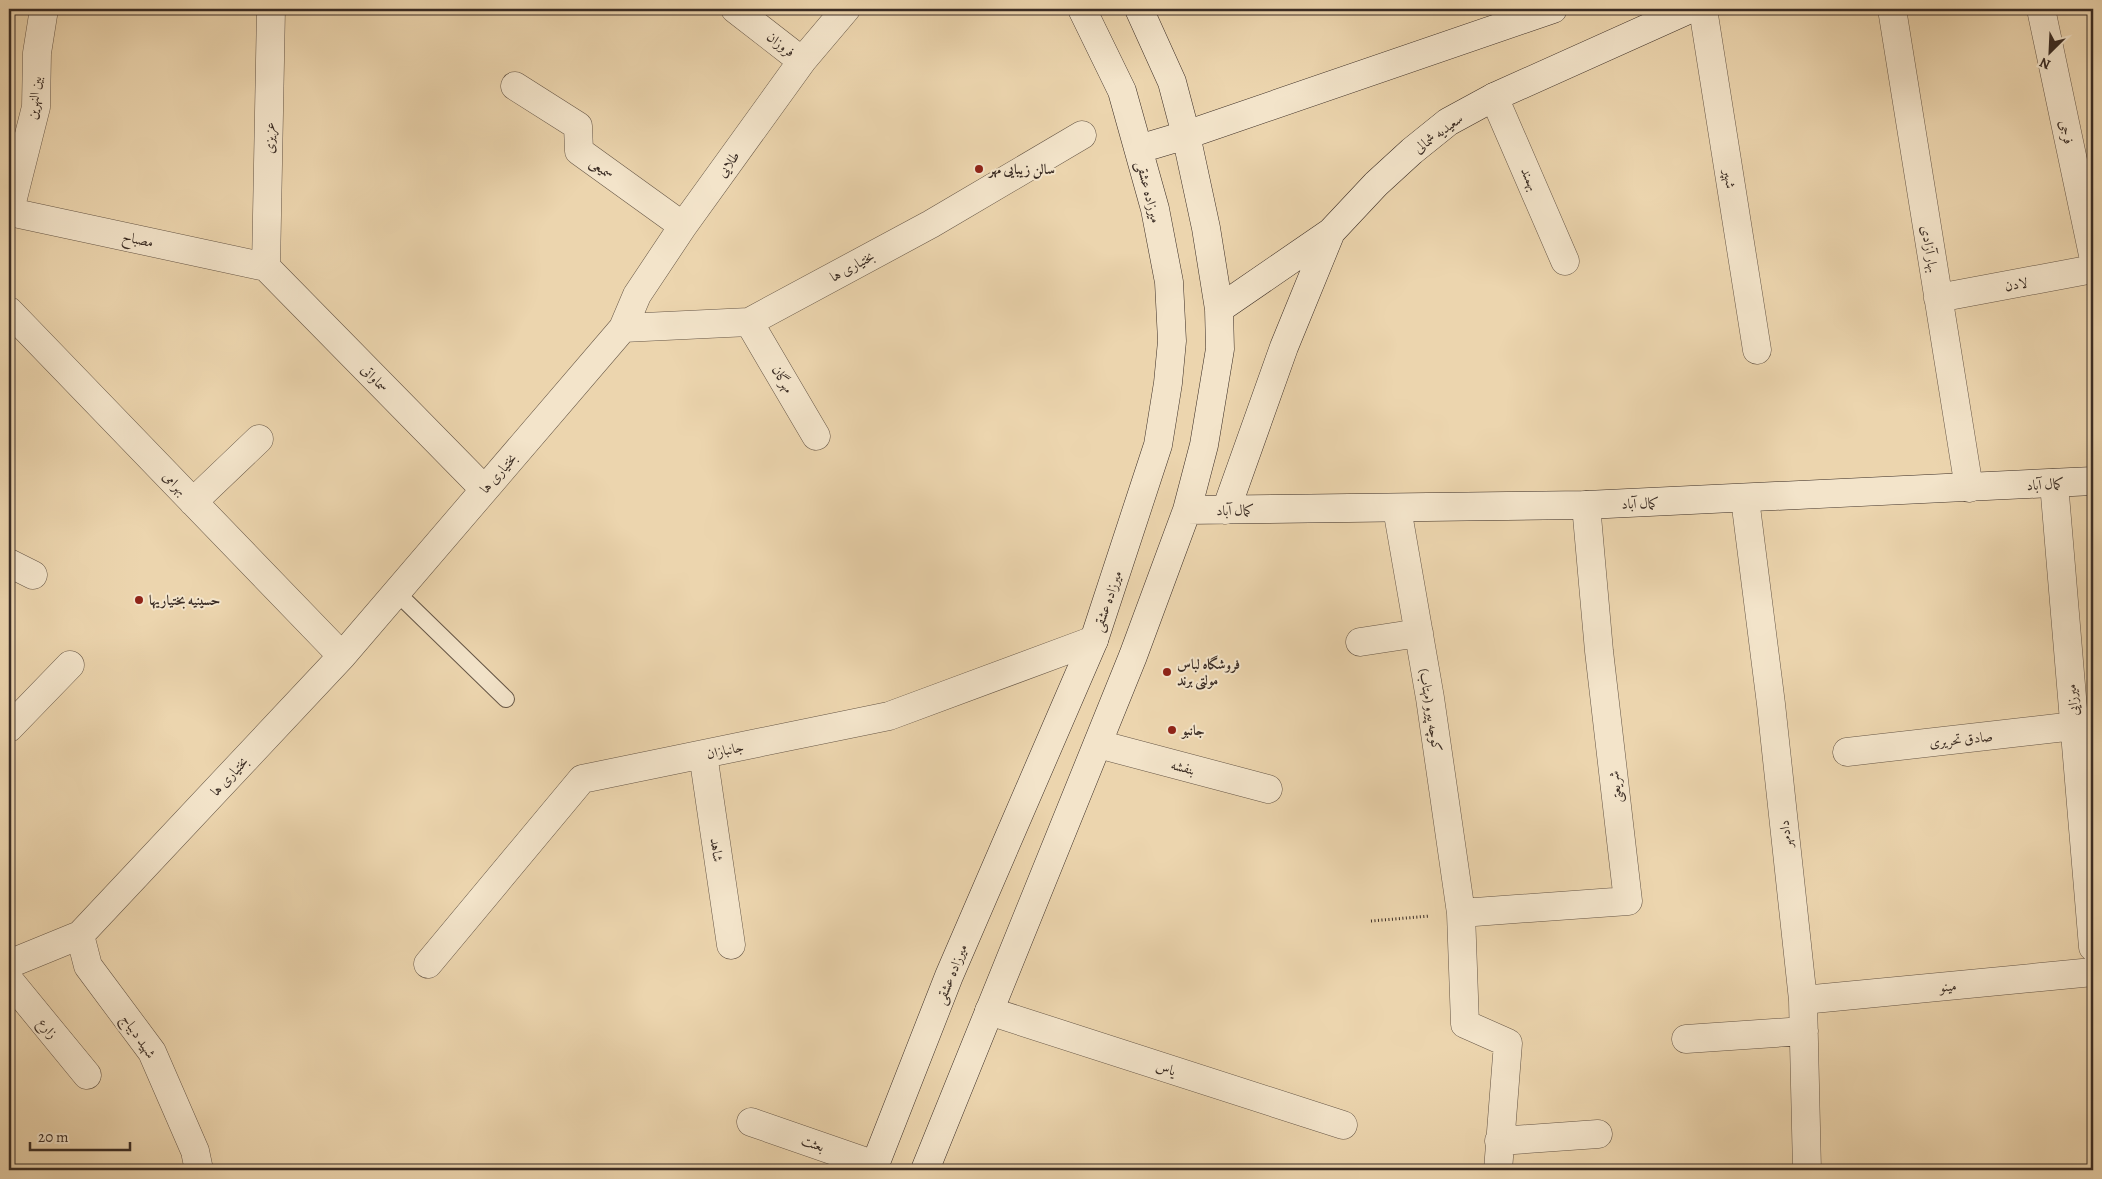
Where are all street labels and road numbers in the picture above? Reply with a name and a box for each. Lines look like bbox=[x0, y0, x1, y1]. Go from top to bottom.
street label: فروزان bbox=[763, 27, 799, 61]
street label: بین النهرین bbox=[23, 75, 46, 121]
street label: سعیدیه شمالی bbox=[1410, 109, 1467, 158]
street label: فرجی bbox=[2055, 118, 2078, 146]
street label: عزیزی bbox=[260, 122, 279, 154]
street label: طلایی bbox=[713, 147, 744, 181]
street label: سمیعی bbox=[586, 153, 618, 184]
street label: میرزاده عشقی bbox=[1131, 159, 1165, 225]
street label: بهمند bbox=[1516, 164, 1543, 194]
street label: شهپر bbox=[1718, 166, 1740, 190]
street label: بهار آزادی bbox=[1916, 224, 1943, 274]
street label: مصباح bbox=[120, 227, 155, 255]
street label: بختیاری ها bbox=[827, 247, 878, 286]
street label: لادن bbox=[2003, 273, 2029, 296]
street label: سماواتی bbox=[357, 360, 393, 396]
street label: مهرگان bbox=[767, 362, 798, 397]
street label: بختیاری ها bbox=[476, 449, 521, 498]
street label: بهرامی bbox=[158, 467, 191, 500]
street label: کمال آباد bbox=[2026, 474, 2064, 495]
street label: کمال آباد bbox=[1621, 493, 1659, 514]
street label: کمال آباد bbox=[1216, 501, 1254, 520]
street label: میرزاده عشقی bbox=[1088, 568, 1128, 634]
street label: کوچه پیرو (مهتاب) bbox=[1414, 667, 1446, 753]
street label: میرزایی bbox=[2062, 683, 2083, 717]
street label: صادق تحریری bbox=[1928, 727, 1994, 752]
street label: جانبازان bbox=[705, 737, 746, 764]
street label: بختیاری ها bbox=[206, 752, 253, 800]
street label: بنفشه bbox=[1169, 755, 1197, 780]
street label: شریعتی bbox=[1604, 770, 1627, 804]
street label: دادمهر bbox=[1775, 819, 1797, 851]
street label: شاهد bbox=[705, 837, 728, 863]
street label: میرزاده عشقی bbox=[931, 941, 973, 1007]
street label: مینو bbox=[1937, 976, 1957, 997]
street label: شهید دیباج bbox=[114, 1011, 160, 1064]
street label: زارع bbox=[32, 1014, 62, 1044]
street label: یاس bbox=[1154, 1056, 1179, 1081]
street label: بعثت bbox=[799, 1131, 827, 1157]

